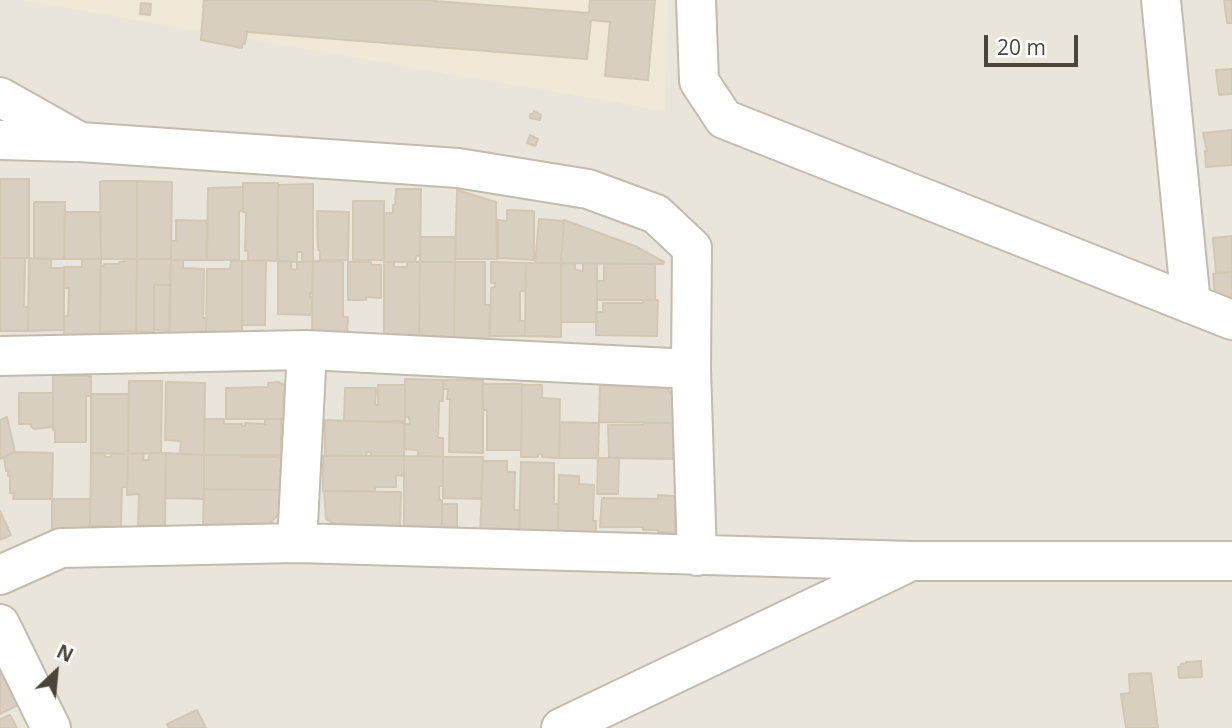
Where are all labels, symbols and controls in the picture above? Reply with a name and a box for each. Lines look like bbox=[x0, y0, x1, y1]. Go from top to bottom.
scale bar bbox=[987, 21, 1082, 65]
text: 20 m bbox=[997, 33, 1046, 61]
north arrow bbox=[21, 637, 91, 707]
text: N bbox=[53, 638, 78, 668]

